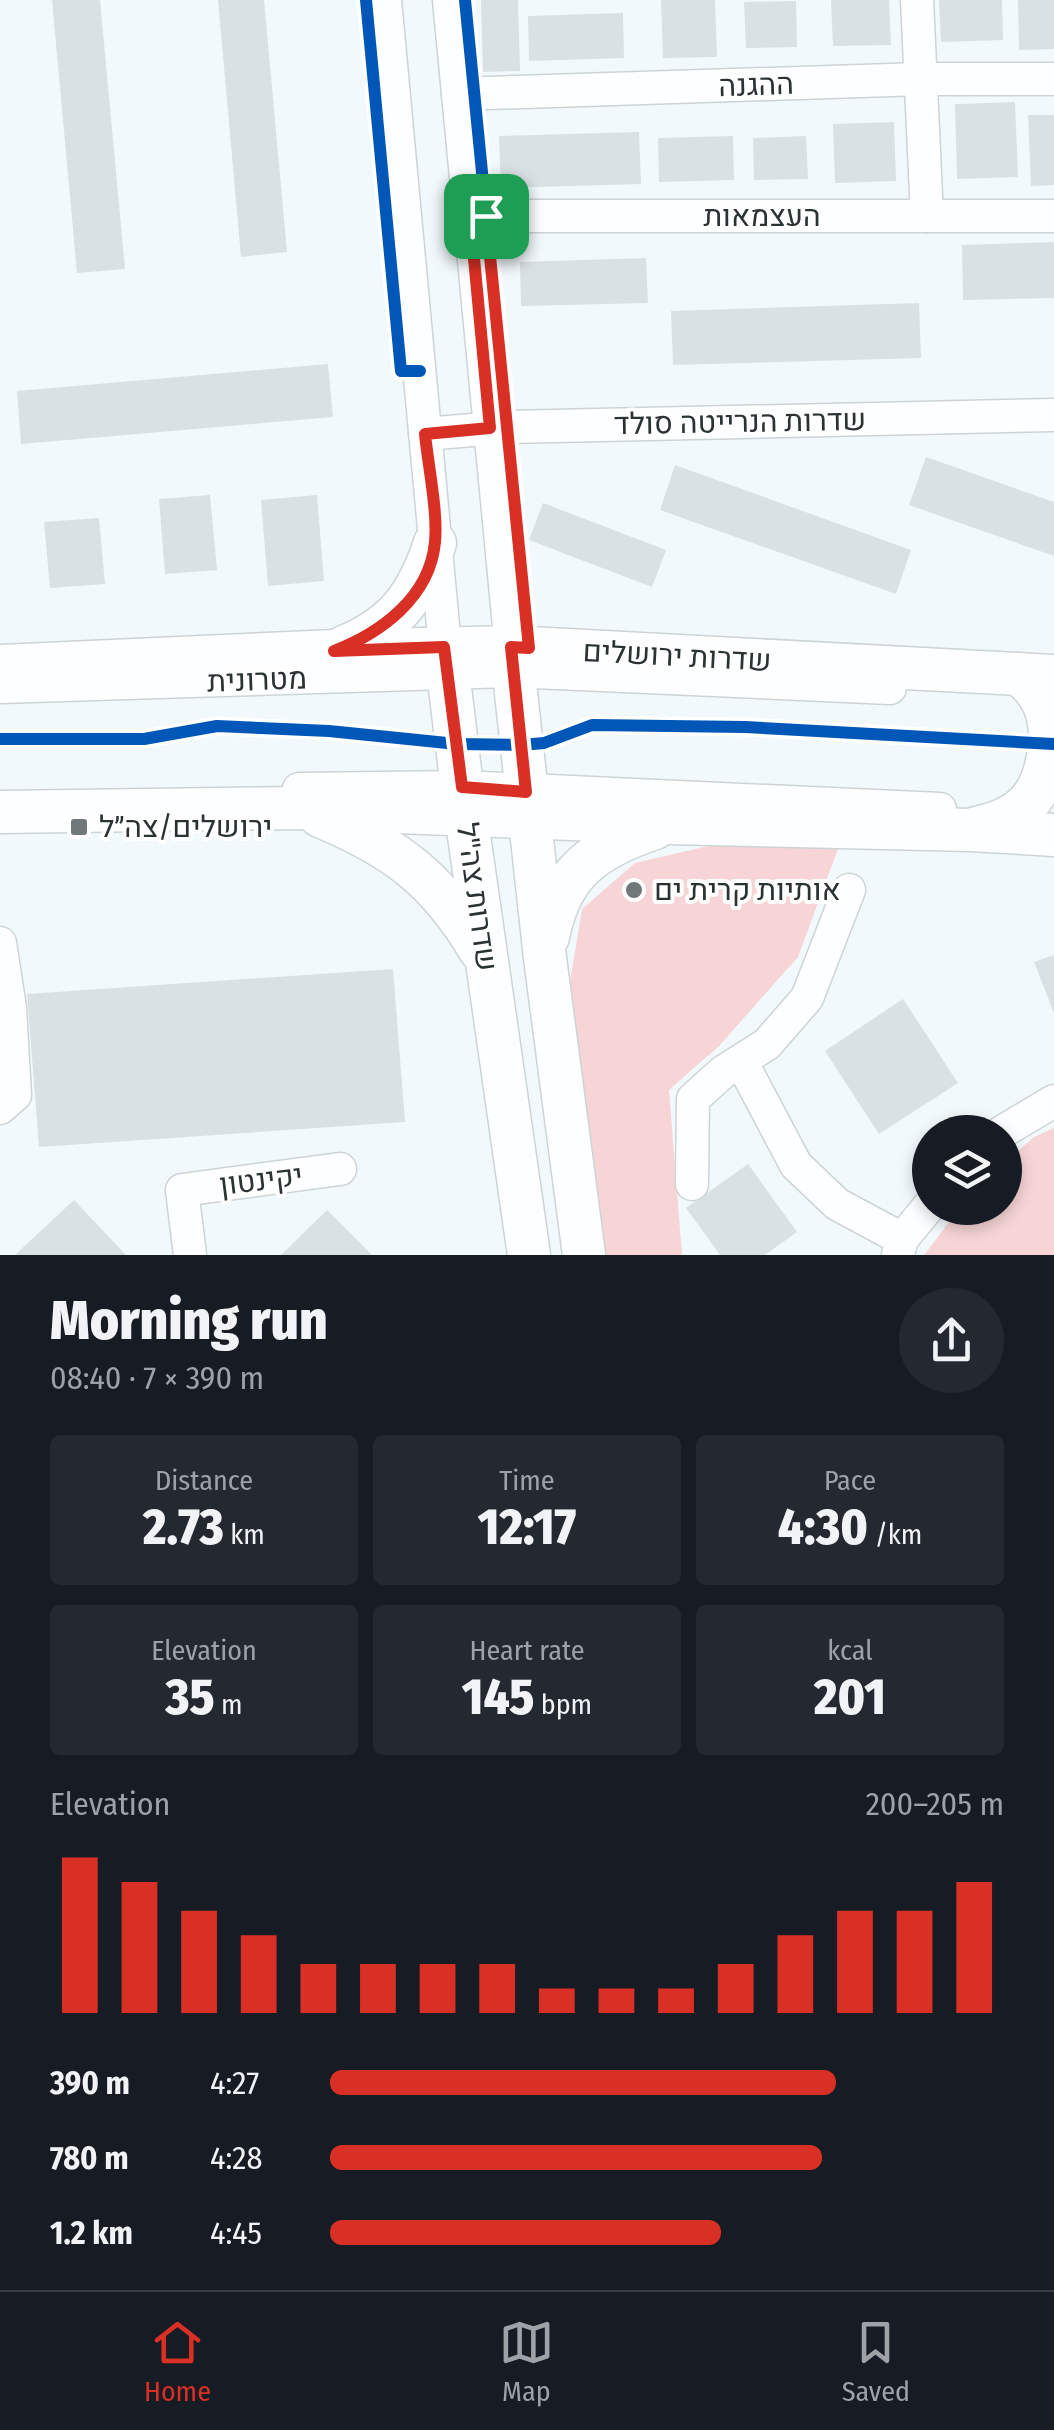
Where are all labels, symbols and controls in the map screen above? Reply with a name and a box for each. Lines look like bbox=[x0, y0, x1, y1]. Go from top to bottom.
street label: ההגנה bbox=[718, 66, 794, 104]
pin bbox=[444, 174, 529, 259]
icon: arrive bbox=[459, 189, 514, 244]
street label: העצמאות bbox=[703, 198, 821, 234]
street label: שדרות הנרייטה סולד bbox=[614, 402, 866, 442]
street label: שדרות ירושלים bbox=[582, 633, 772, 679]
street label: מטרונית bbox=[207, 660, 307, 700]
place label: ירושלים/צה״ל bbox=[99, 809, 272, 845]
marker: ירושלים/צה״ל bbox=[68, 816, 90, 838]
street label: שדרות צה"ל bbox=[449, 820, 505, 974]
place label: אותיות קרית ים bbox=[654, 872, 841, 908]
marker: אותיות קרית ים bbox=[623, 879, 645, 901]
map controls bbox=[912, 1115, 1022, 1225]
button: layers bbox=[912, 1115, 1022, 1225]
street label: יקינטון bbox=[217, 1157, 305, 1203]
text: Morning run bbox=[50, 1288, 328, 1354]
button: share bbox=[899, 1288, 1004, 1393]
text: 08:40 · 7 × 390 m bbox=[50, 1359, 264, 1397]
text: Distance bbox=[155, 1464, 253, 1497]
text: Time bbox=[499, 1464, 555, 1497]
text: Pace bbox=[824, 1464, 876, 1497]
text: 2.73 bbox=[143, 1497, 224, 1557]
text: 12:17 bbox=[478, 1497, 576, 1557]
text: 4:30 bbox=[778, 1497, 868, 1557]
text: km bbox=[224, 1518, 265, 1551]
text: /km bbox=[868, 1518, 922, 1551]
text: Elevation bbox=[151, 1634, 257, 1667]
text: Heart rate bbox=[470, 1634, 584, 1667]
text: kcal bbox=[827, 1634, 873, 1667]
text: 35 bbox=[165, 1667, 214, 1727]
text: 145 bbox=[462, 1667, 534, 1727]
text: 201 bbox=[814, 1667, 886, 1727]
text: m bbox=[214, 1688, 243, 1721]
text: bpm bbox=[534, 1688, 592, 1721]
text: Elevation bbox=[50, 1785, 170, 1823]
text: 200–205 m bbox=[866, 1785, 1004, 1823]
text: 390 m bbox=[50, 2064, 130, 2102]
text: 4:27 bbox=[210, 2064, 259, 2102]
text: 780 m bbox=[50, 2139, 129, 2177]
text: 4:28 bbox=[210, 2139, 262, 2177]
text: 1.2 km bbox=[50, 2214, 133, 2252]
text: 4:45 bbox=[210, 2214, 262, 2252]
tab: Home bbox=[144, 2315, 211, 2408]
tab: Map bbox=[499, 2315, 554, 2408]
tab: Saved bbox=[842, 2315, 910, 2408]

